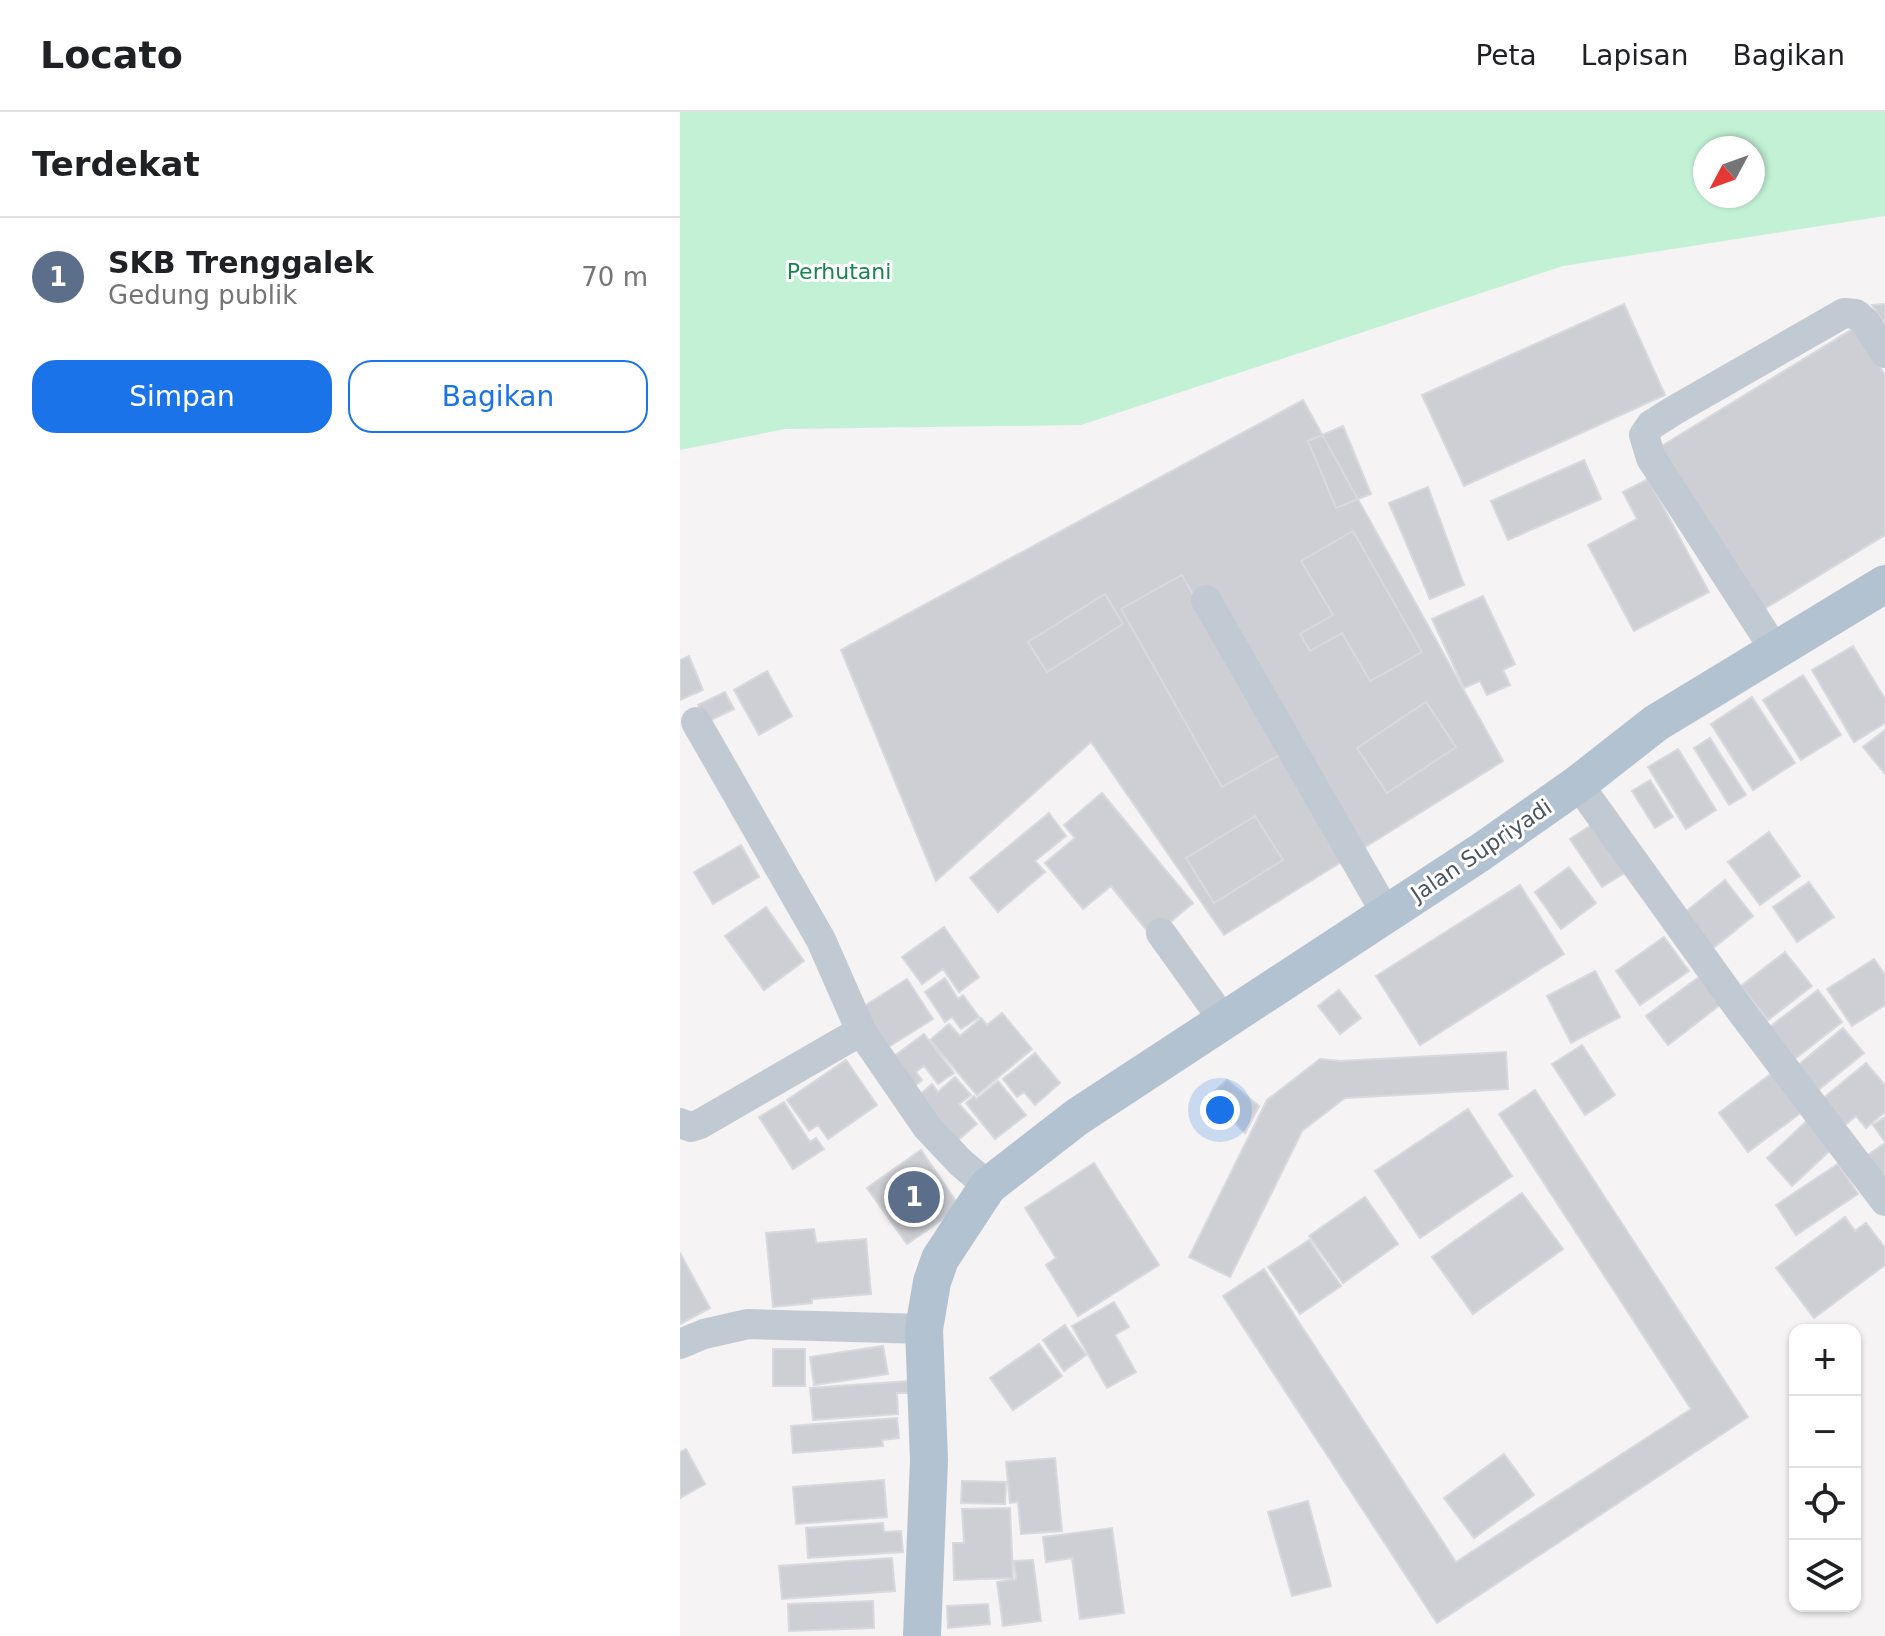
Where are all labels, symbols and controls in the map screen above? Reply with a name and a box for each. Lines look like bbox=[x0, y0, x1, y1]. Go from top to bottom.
text: Locato bbox=[40, 33, 183, 77]
text: Peta bbox=[1475, 39, 1537, 72]
text: Lapisan bbox=[1581, 39, 1688, 72]
text: Bagikan bbox=[1732, 39, 1845, 72]
north arrow bbox=[1693, 136, 1765, 208]
text: Terdekat bbox=[32, 144, 200, 184]
text: SKB Trenggalek bbox=[108, 245, 374, 280]
park label: Perhutani bbox=[787, 259, 891, 284]
text: 1 bbox=[49, 262, 67, 292]
text: 70 m bbox=[581, 262, 648, 292]
text: Gedung publik bbox=[108, 280, 297, 310]
button: Simpan bbox=[32, 360, 332, 433]
button: Bagikan bbox=[348, 360, 648, 433]
street label: Jalan Supriyadi bbox=[1405, 794, 1556, 908]
your location bbox=[1200, 1090, 1240, 1130]
pin: 1 bbox=[888, 1167, 940, 1227]
map controls bbox=[1789, 1324, 1861, 1612]
button: + bbox=[1789, 1324, 1861, 1396]
button: − bbox=[1789, 1396, 1861, 1468]
button: locate bbox=[1789, 1468, 1861, 1540]
button: layers bbox=[1789, 1540, 1861, 1612]

